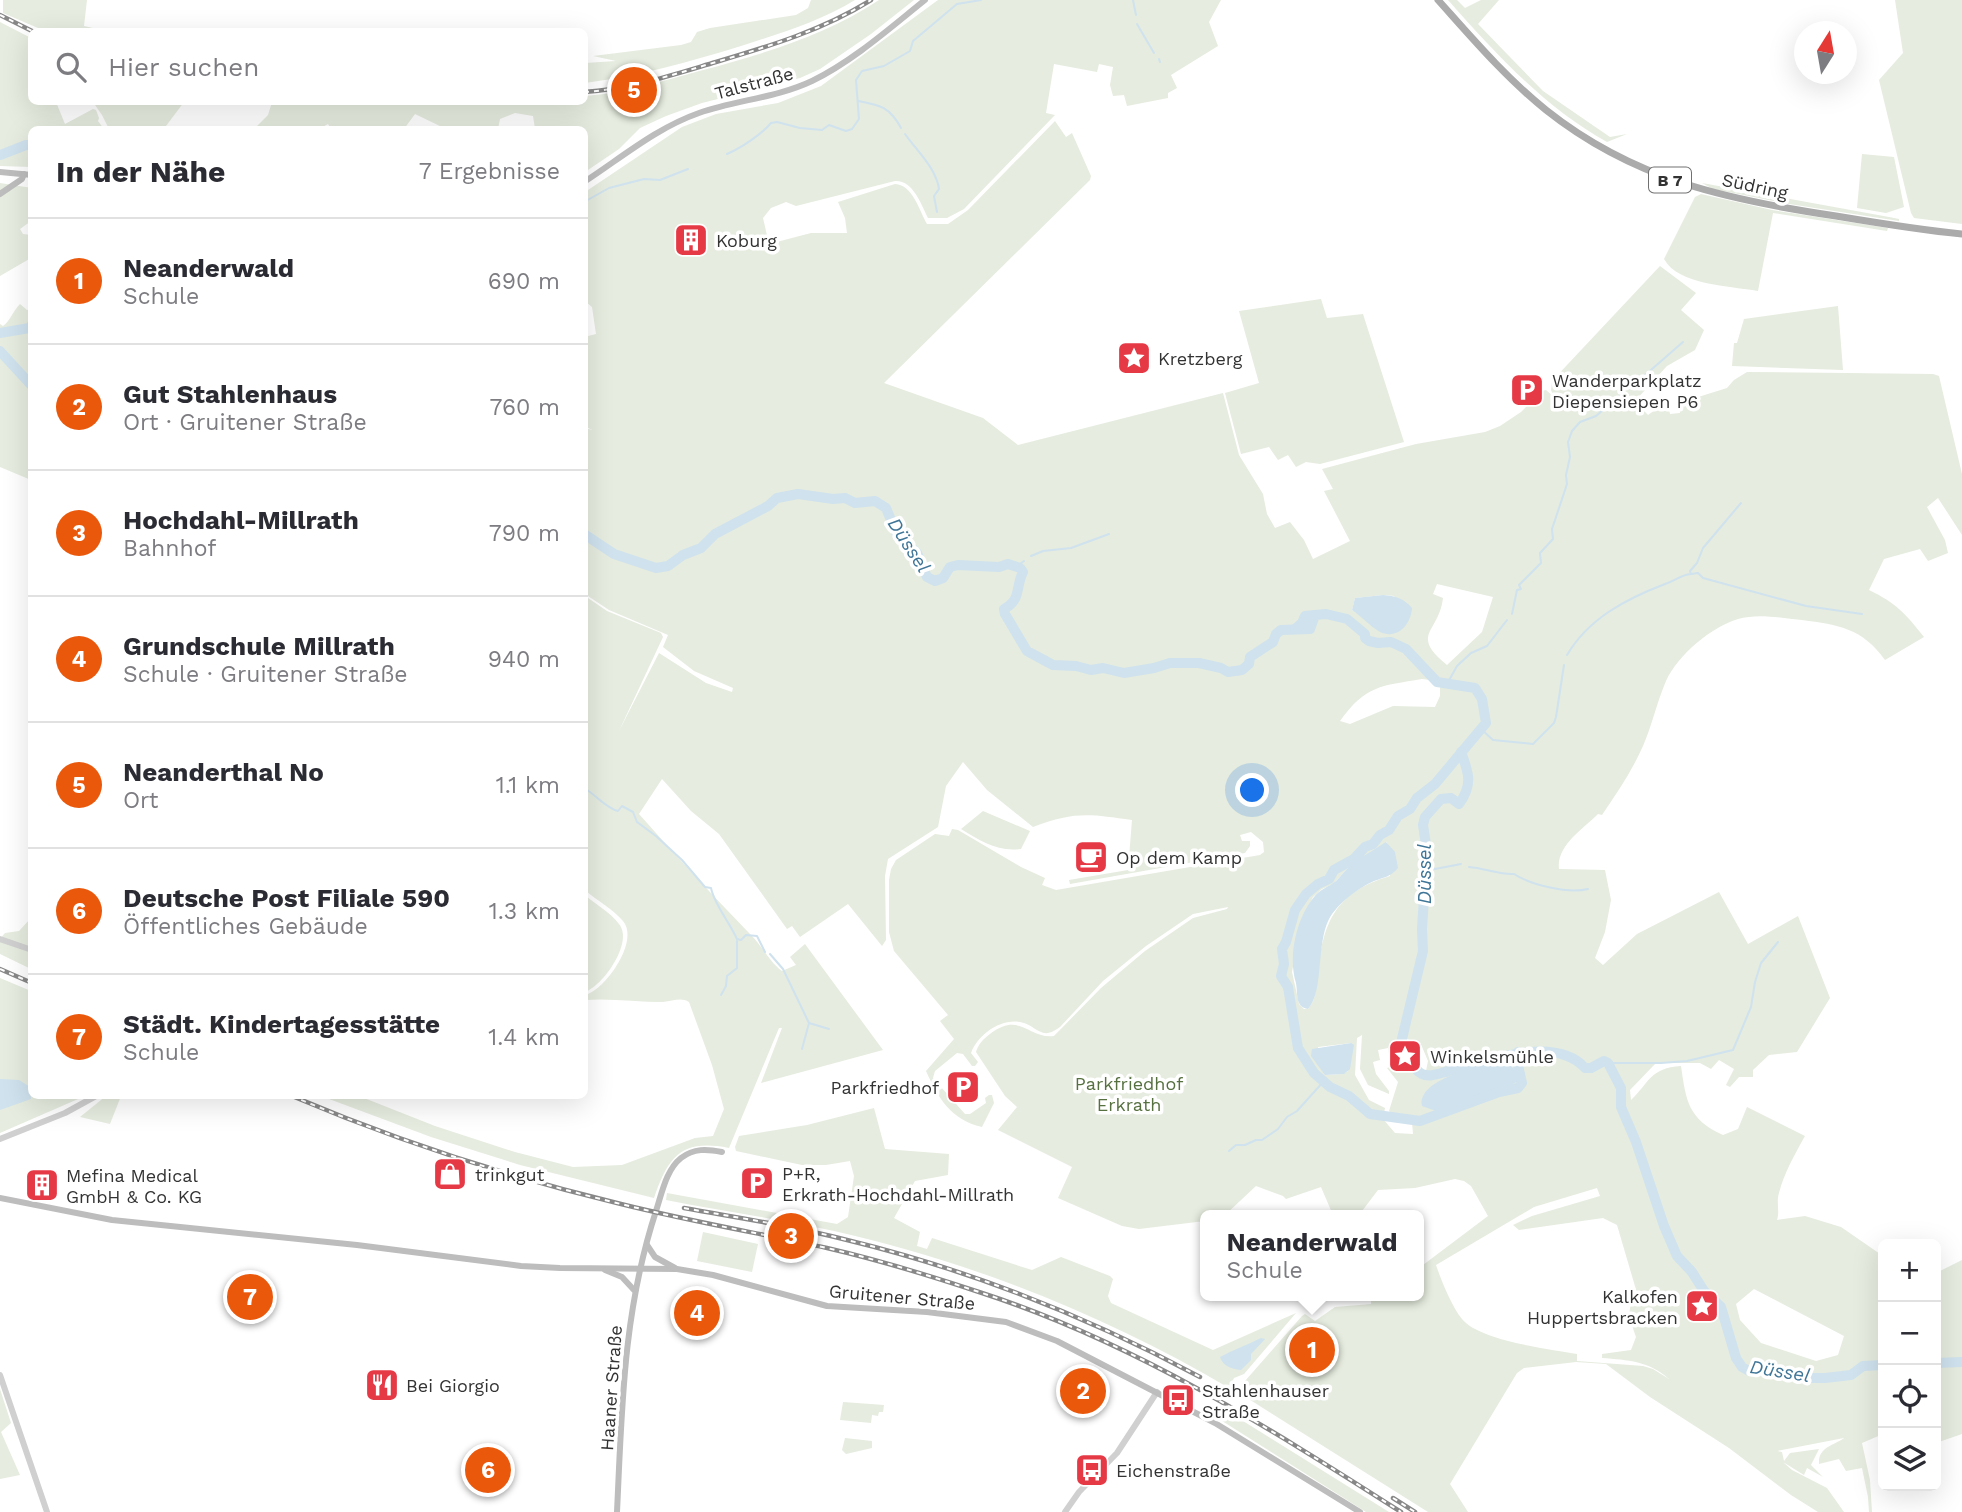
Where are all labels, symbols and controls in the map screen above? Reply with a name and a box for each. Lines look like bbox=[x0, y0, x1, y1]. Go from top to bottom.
north arrow bbox=[1794, 21, 1857, 84]
search box bbox=[28, 28, 588, 105]
icon: search bbox=[52, 48, 90, 86]
text: Hier suchen bbox=[108, 52, 259, 82]
street label: Talstraße bbox=[712, 62, 796, 104]
pin: 5 bbox=[611, 64, 657, 116]
text: In der Nähe bbox=[56, 154, 225, 189]
text: 7 Ergebnisse bbox=[419, 158, 560, 185]
road number: B 7 bbox=[1649, 168, 1691, 192]
street label: Südring bbox=[1720, 169, 1790, 203]
building icon: Koburg bbox=[672, 221, 710, 259]
place label: Koburg bbox=[716, 230, 777, 251]
text: Neanderwald bbox=[123, 253, 294, 283]
text: 1 bbox=[74, 268, 84, 295]
text: 690 m bbox=[488, 268, 560, 295]
text: Schule bbox=[123, 283, 199, 310]
place icon: Kretzberg bbox=[1115, 339, 1153, 377]
place label: Kretzberg bbox=[1158, 348, 1243, 369]
place label: Wanderparkplatz Diepensiepen P6 bbox=[1552, 370, 1702, 412]
parking icon: Wanderparkplatz Diepensiepen P6 bbox=[1508, 371, 1546, 409]
text: Gut Stahlenhaus bbox=[123, 379, 337, 409]
text: 2 bbox=[72, 394, 86, 421]
text: 760 m bbox=[490, 394, 560, 421]
text: Ort · Gruitener Straße bbox=[123, 409, 367, 436]
text: Hochdahl-Millrath bbox=[123, 505, 359, 535]
water label: Düssel bbox=[883, 513, 935, 577]
text: 3 bbox=[72, 520, 86, 547]
text: 790 m bbox=[489, 520, 560, 547]
text: Bahnhof bbox=[123, 535, 216, 562]
text: Grundschule Millrath bbox=[123, 631, 395, 661]
text: 4 bbox=[72, 646, 86, 673]
text: 940 m bbox=[488, 646, 560, 673]
text: Schule · Gruitener Straße bbox=[123, 661, 408, 688]
text: Neanderthal No bbox=[123, 757, 324, 787]
text: 5 bbox=[72, 772, 86, 799]
text: 1.1 km bbox=[496, 772, 560, 799]
your location bbox=[1235, 773, 1269, 807]
text: Ort bbox=[123, 787, 158, 814]
cafe icon: Op dem Kamp bbox=[1072, 838, 1110, 876]
water label: Düssel bbox=[1413, 843, 1436, 904]
place label: Op dem Kamp bbox=[1116, 847, 1242, 868]
text: Deutsche Post Filiale 590 bbox=[123, 883, 450, 913]
text: 6 bbox=[72, 898, 86, 925]
text: 1.3 km bbox=[489, 898, 560, 925]
text: Öffentliches Gebäude bbox=[123, 913, 368, 940]
text: Städt. Kindertagesstätte bbox=[123, 1009, 440, 1039]
text: 7 bbox=[72, 1024, 86, 1051]
text: 1.4 km bbox=[488, 1024, 560, 1051]
place icon: Winkelsmühle bbox=[1386, 1037, 1424, 1075]
text: Schule bbox=[123, 1039, 199, 1066]
place label: Winkelsmühle bbox=[1430, 1046, 1554, 1067]
parking icon: Parkfriedhof bbox=[944, 1068, 982, 1106]
park label: Parkfriedhof Erkrath bbox=[1075, 1073, 1183, 1115]
place label: Parkfriedhof bbox=[831, 1077, 939, 1098]
shop icon: trinkgut bbox=[431, 1155, 469, 1193]
place label: P+R, Erkrath-Hochdahl-Millrath bbox=[782, 1163, 1014, 1205]
place label: trinkgut bbox=[475, 1164, 545, 1185]
parking icon: P+R, Erkrath-Hochdahl-Millrath bbox=[738, 1164, 776, 1202]
place label: Mefina Medical GmbH & Co. KG bbox=[66, 1165, 202, 1207]
building icon: Mefina Medical GmbH & Co. KG bbox=[23, 1166, 61, 1204]
pin: 3 bbox=[768, 1210, 814, 1262]
popup bbox=[1200, 1210, 1424, 1301]
text: Neanderwald bbox=[1226, 1227, 1398, 1257]
map controls bbox=[1878, 1239, 1941, 1491]
button: + bbox=[1878, 1239, 1941, 1302]
text: Schule bbox=[1226, 1257, 1303, 1284]
pin: 7 bbox=[227, 1271, 273, 1323]
street label: Gruitener Straße bbox=[828, 1280, 976, 1314]
place label: Kalkofen Huppertsbracken bbox=[1527, 1286, 1678, 1328]
pin: 4 bbox=[674, 1287, 720, 1339]
place icon: Kalkofen Huppertsbracken bbox=[1683, 1287, 1721, 1325]
button: − bbox=[1878, 1302, 1941, 1365]
street label: Haaner Straße bbox=[596, 1324, 626, 1452]
pin: 1 bbox=[1289, 1324, 1335, 1376]
water label: Düssel bbox=[1748, 1355, 1812, 1387]
pin: 2 bbox=[1060, 1365, 1106, 1417]
button: locate bbox=[1878, 1365, 1941, 1428]
restaurant icon: Bei Giorgio bbox=[363, 1366, 401, 1404]
place label: Bei Giorgio bbox=[406, 1375, 500, 1396]
place label: Stahlenhauser Straße bbox=[1202, 1380, 1329, 1422]
bus stop icon: Stahlenhauser Straße bbox=[1159, 1381, 1197, 1419]
button: layers bbox=[1878, 1428, 1941, 1491]
pin: 6 bbox=[465, 1444, 511, 1496]
bus stop icon: Eichenstraße bbox=[1073, 1451, 1111, 1489]
place label: Eichenstraße bbox=[1116, 1460, 1231, 1481]

